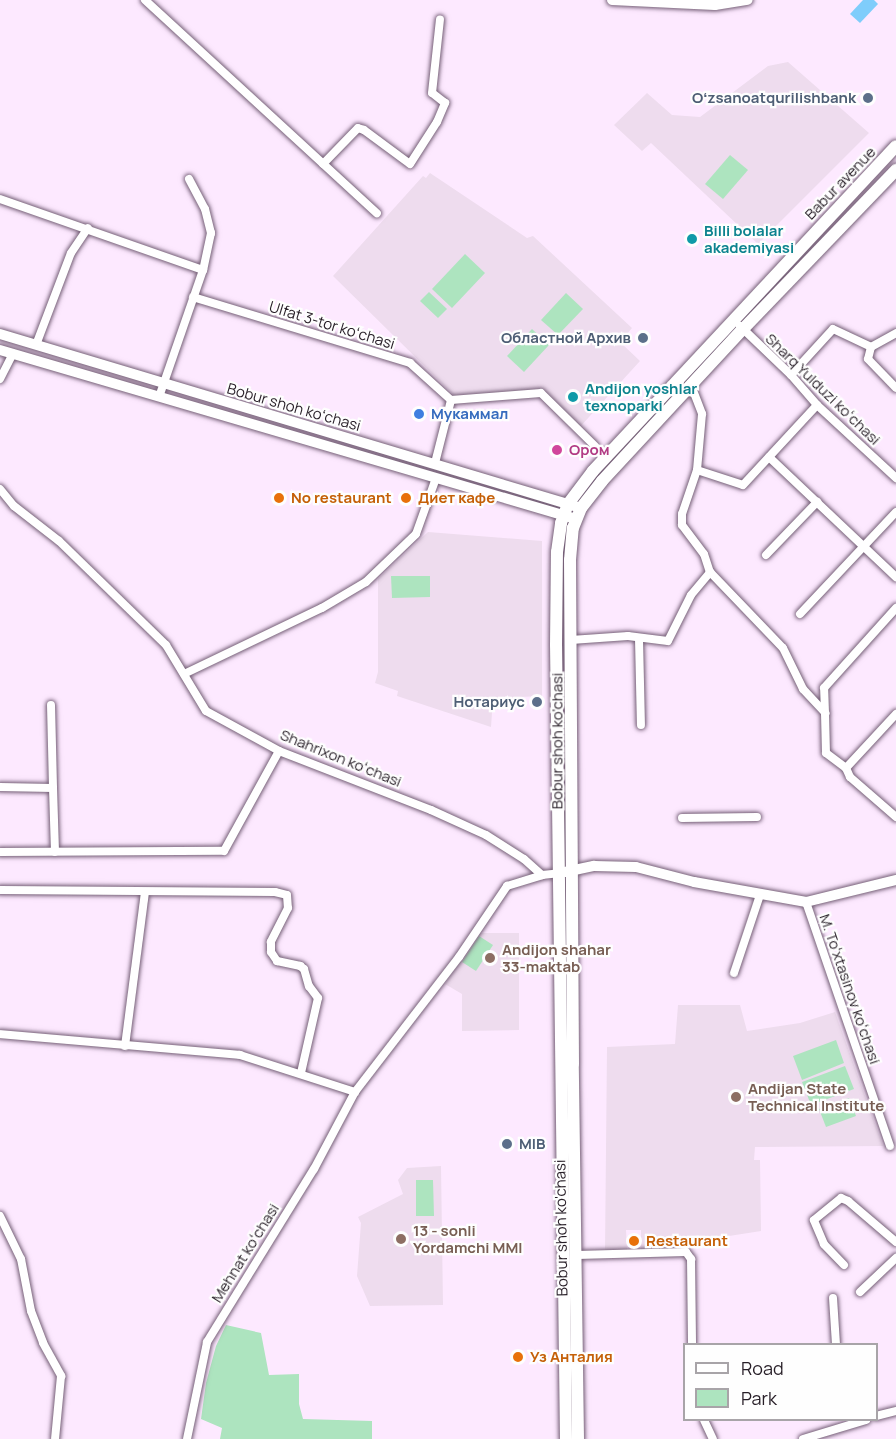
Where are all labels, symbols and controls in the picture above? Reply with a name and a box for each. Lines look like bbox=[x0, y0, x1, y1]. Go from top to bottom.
place label: Oʻzsanoatqurilishbank bbox=[692, 89, 856, 107]
marker: Oʻzsanoatqurilishbank bbox=[861, 91, 875, 105]
street label: Babur avenue bbox=[801, 143, 879, 223]
place label: Billi bolalar akademiyasi bbox=[704, 221, 794, 256]
marker: Billi bolalar akademiyasi bbox=[685, 232, 699, 246]
street label: Ulfat 3-tor koʻchasi bbox=[267, 297, 397, 353]
place label: Областной Архив bbox=[501, 329, 631, 347]
street label: Sharq Yulduzi koʻchasi bbox=[762, 330, 884, 448]
marker: Областной Архив bbox=[636, 331, 650, 345]
street label: Bobur shoh koʻchasi bbox=[225, 379, 363, 435]
place label: Andijon yoshlar texnoparki bbox=[585, 379, 697, 414]
marker: Andijon yoshlar texnoparki bbox=[566, 390, 580, 404]
place label: Мукаммал bbox=[431, 405, 508, 423]
marker: Мукаммал bbox=[412, 407, 426, 421]
place label: Ором bbox=[569, 441, 610, 459]
marker: Ором bbox=[550, 443, 564, 457]
place label: No restaurant bbox=[291, 489, 392, 507]
place label: Диет кафе bbox=[418, 489, 495, 507]
marker: No restaurant bbox=[272, 491, 286, 505]
marker: Диет кафе bbox=[399, 491, 413, 505]
street label: Bobur shoh ko'chasi bbox=[548, 673, 566, 809]
place label: Нотариус bbox=[454, 693, 525, 711]
marker: Нотариус bbox=[530, 695, 544, 709]
street label: Shahrixon koʻchasi bbox=[278, 725, 404, 791]
street label: M. Toʻxtasinov koʻchasi bbox=[816, 912, 884, 1066]
place label: Andijon shahar 33-maktab bbox=[502, 940, 611, 975]
marker: Andijon shahar 33-maktab bbox=[483, 951, 497, 965]
place label: Andijan State Technical Institute bbox=[748, 1079, 884, 1114]
marker: Andijan State Technical Institute bbox=[729, 1090, 743, 1104]
place label: MIB bbox=[519, 1135, 545, 1153]
marker: MIB bbox=[500, 1137, 514, 1151]
street label: Bobur shoh ko'chasi bbox=[551, 1160, 571, 1296]
street label: Mehnat koʻchasi bbox=[207, 1200, 283, 1306]
place label: 13 - sonli Yordamchi MMI bbox=[413, 1221, 522, 1256]
marker: 13 - sonli Yordamchi MMI bbox=[394, 1232, 408, 1246]
place label: Restaurant bbox=[646, 1232, 728, 1250]
marker: Restaurant bbox=[627, 1234, 641, 1248]
legend bbox=[683, 1343, 878, 1421]
place label: Уз Анталия bbox=[530, 1348, 613, 1366]
marker: Уз Анталия bbox=[511, 1350, 525, 1364]
text: Road bbox=[741, 1356, 784, 1380]
text: Park bbox=[741, 1386, 777, 1410]

